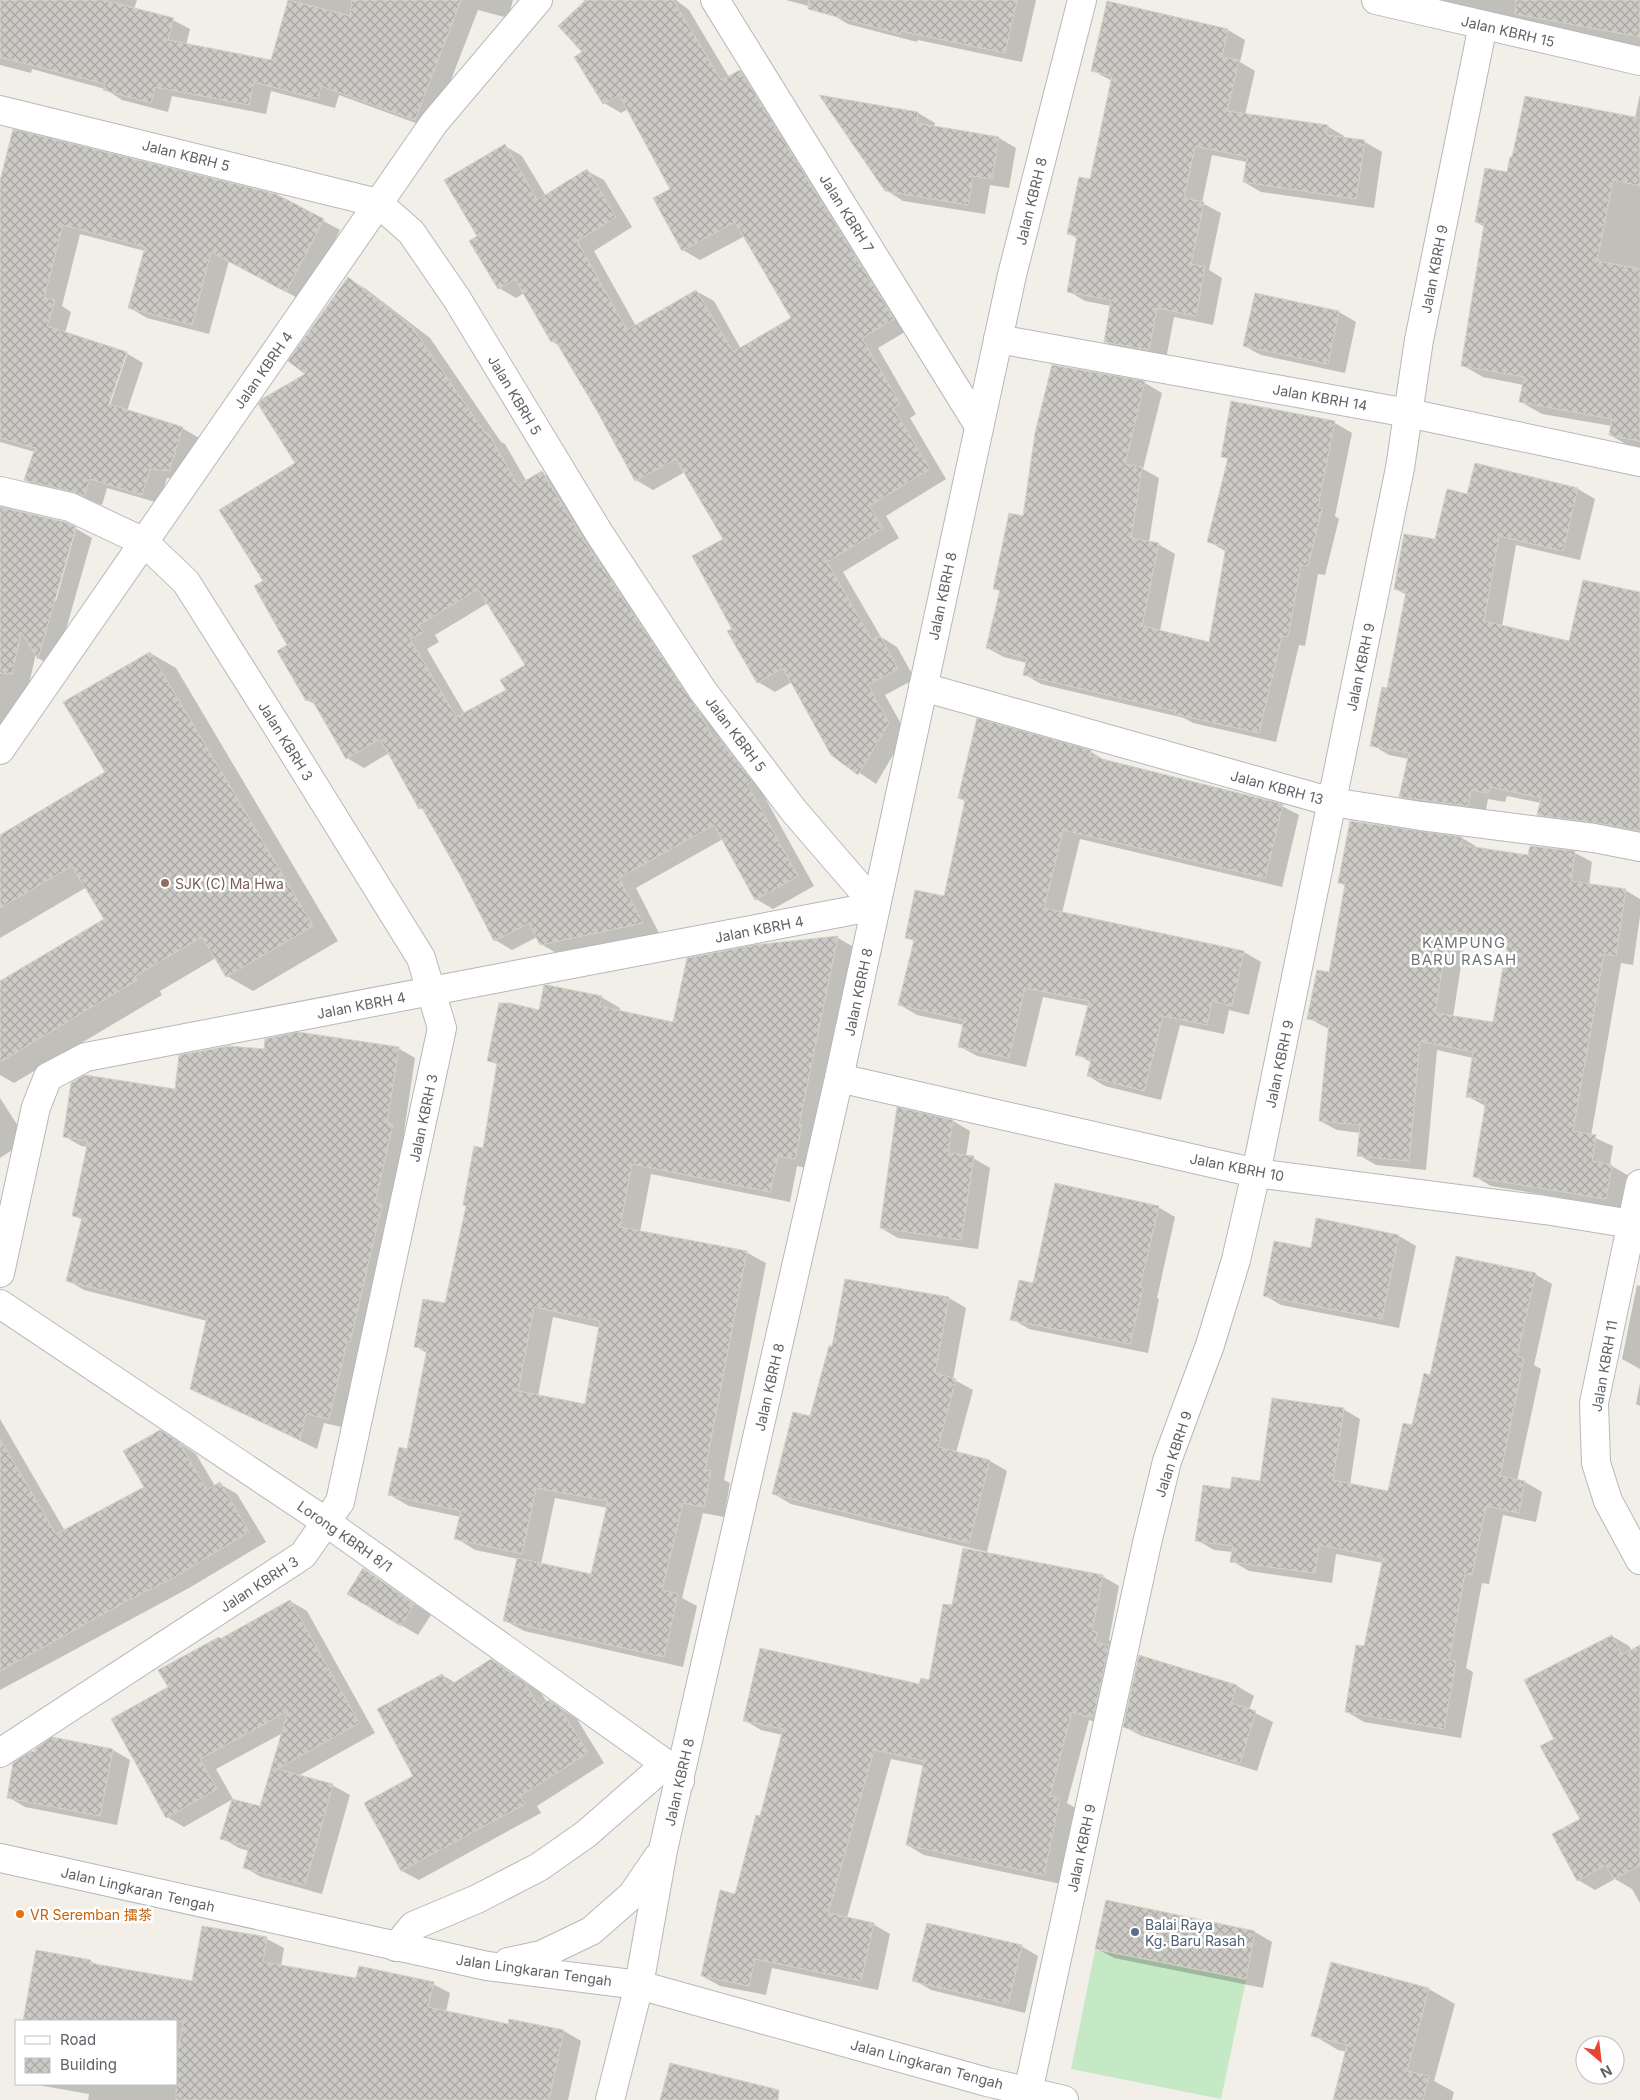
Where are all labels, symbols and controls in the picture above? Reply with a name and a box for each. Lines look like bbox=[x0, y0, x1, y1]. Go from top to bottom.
street label: Jalan KBRH 15 bbox=[1460, 12, 1556, 50]
street label: Jalan KBRH 5 bbox=[140, 136, 232, 174]
street label: Jalan KBRH 8 bbox=[1012, 155, 1050, 247]
street label: Jalan KBRH 7 bbox=[816, 171, 878, 255]
street label: Jalan KBRH 9 bbox=[1417, 223, 1451, 315]
street label: Jalan KBRH 4 bbox=[230, 328, 296, 412]
street label: Jalan KBRH 5 bbox=[485, 352, 545, 438]
street label: Jalan KBRH 14 bbox=[1271, 380, 1369, 414]
street label: Jalan KBRH 8 bbox=[924, 550, 960, 642]
street label: Jalan KBRH 9 bbox=[1342, 621, 1378, 713]
street label: Jalan KBRH 5 bbox=[702, 693, 770, 775]
street label: Jalan KBRH 3 bbox=[255, 698, 317, 784]
street label: Jalan KBRH 13 bbox=[1229, 766, 1325, 808]
place label: SJK (C) Ma Hwa bbox=[175, 875, 284, 892]
marker: SJK (C) Ma Hwa bbox=[159, 877, 171, 889]
street label: Jalan KBRH 4 bbox=[713, 912, 805, 946]
district label: KAMPUNG BARU RASAH bbox=[1411, 933, 1517, 969]
street label: Jalan KBRH 8 bbox=[840, 946, 876, 1038]
street label: Jalan KBRH 4 bbox=[315, 988, 407, 1022]
street label: Jalan KBRH 9 bbox=[1261, 1018, 1297, 1110]
street label: Jalan KBRH 3 bbox=[405, 1072, 441, 1164]
street label: Jalan KBRH 10 bbox=[1188, 1150, 1286, 1184]
street label: Jalan KBRH 11 bbox=[1588, 1319, 1620, 1413]
street label: Jalan KBRH 8 bbox=[751, 1341, 787, 1433]
street label: Jalan KBRH 9 bbox=[1151, 1409, 1195, 1499]
street label: Lorong KBRH 8/1 bbox=[294, 1497, 396, 1575]
street label: Jalan KBRH 3 bbox=[217, 1552, 301, 1616]
street label: Jalan KBRH 8 bbox=[661, 1736, 697, 1828]
street label: Jalan KBRH 9 bbox=[1063, 1802, 1099, 1894]
street label: Jalan Lingkaran Tengah bbox=[59, 1863, 217, 1915]
place label: VR Seremban 擂茶 bbox=[30, 1906, 152, 1923]
marker: VR Seremban 擂茶 bbox=[14, 1908, 26, 1920]
place label: Balai Raya Kg. Baru Rasah bbox=[1145, 1916, 1245, 1949]
marker: Balai Raya Kg. Baru Rasah bbox=[1129, 1926, 1141, 1938]
street label: Jalan Lingkaran Tengah bbox=[455, 1951, 613, 1989]
legend bbox=[15, 2020, 178, 2085]
text: Road bbox=[60, 2030, 96, 2049]
street label: Jalan Lingkaran Tengah bbox=[849, 2035, 1005, 2093]
north arrow bbox=[1575, 2035, 1625, 2085]
text: Building bbox=[60, 2055, 117, 2074]
text: N bbox=[1598, 2062, 1615, 2082]

